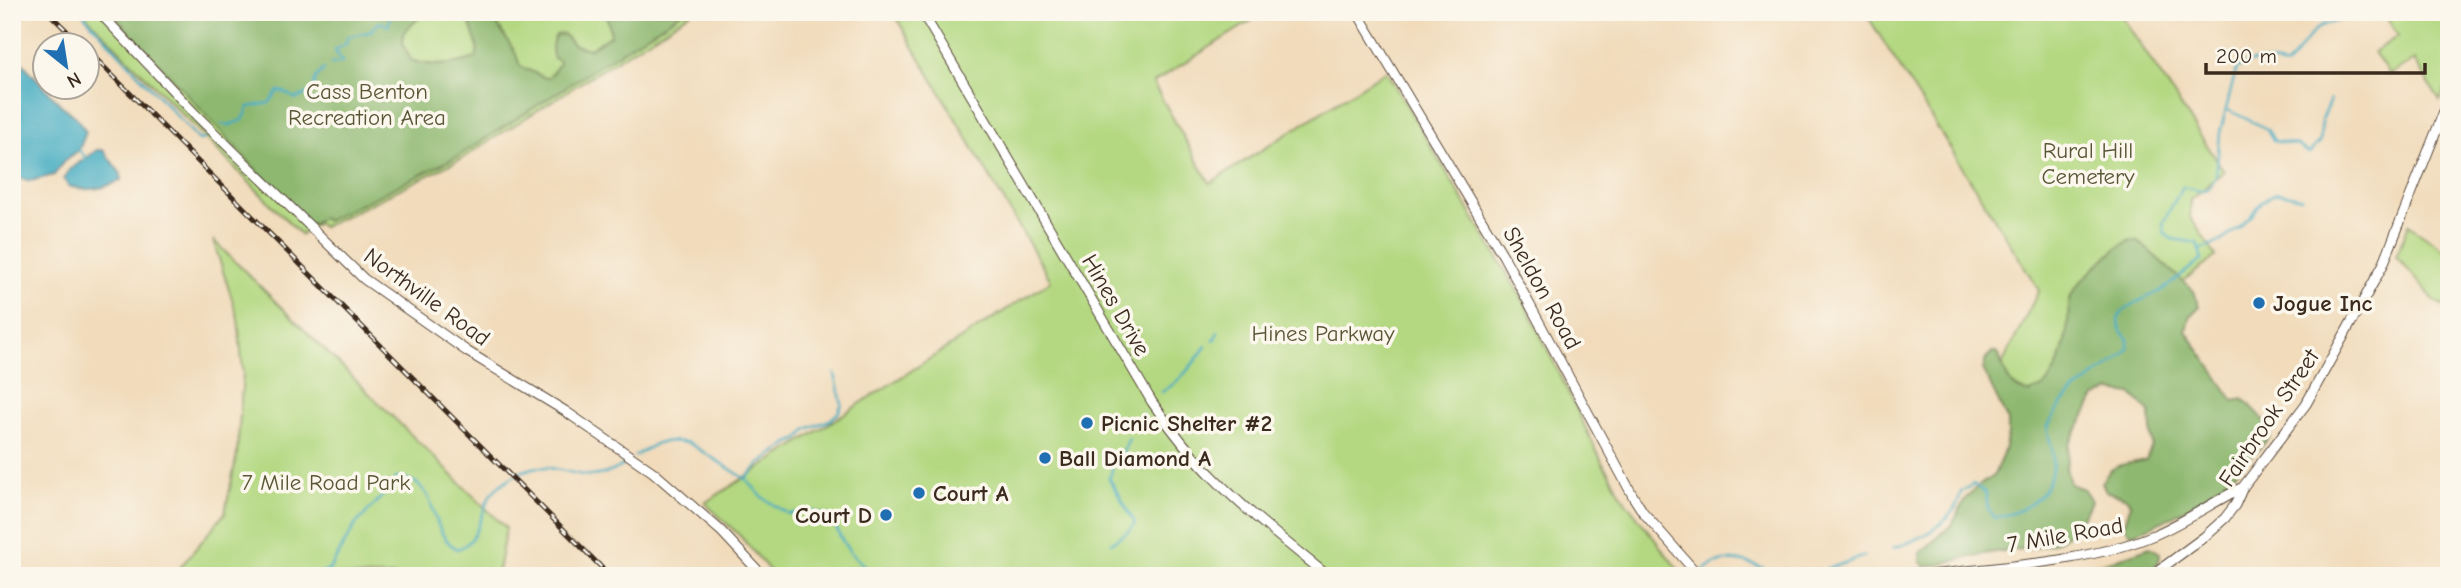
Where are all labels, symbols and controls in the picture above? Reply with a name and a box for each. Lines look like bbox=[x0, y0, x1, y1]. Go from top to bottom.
north arrow bbox=[32, 32, 102, 102]
scale bar bbox=[2206, 32, 2424, 76]
text: 200 m bbox=[2216, 44, 2277, 68]
text: N bbox=[63, 67, 85, 92]
park label: Cass Benton Recreation Area bbox=[288, 78, 446, 131]
park label: Rural Hill Cemetery bbox=[2041, 137, 2135, 190]
street label: Sheldon Road bbox=[1497, 222, 1587, 354]
street label: Northville Road bbox=[359, 242, 495, 352]
street label: Hines Drive bbox=[1076, 249, 1156, 361]
place label: Jogue Inc bbox=[2273, 290, 2373, 317]
marker: Jogue Inc bbox=[2251, 295, 2267, 311]
park label: Hines Parkway bbox=[1252, 320, 1395, 347]
street label: Fairbrook Street bbox=[2213, 343, 2326, 492]
place label: Picnic Shelter #2 bbox=[1101, 410, 1272, 437]
marker: Picnic Shelter #2 bbox=[1079, 415, 1095, 431]
place label: Ball Diamond A bbox=[1059, 445, 1211, 472]
marker: Ball Diamond A bbox=[1037, 450, 1053, 466]
park label: 7 Mile Road Park bbox=[242, 469, 410, 496]
place label: Court A bbox=[933, 480, 1009, 507]
marker: Court A bbox=[911, 485, 927, 501]
place label: Court D bbox=[795, 502, 872, 529]
marker: Court D bbox=[878, 507, 894, 523]
street label: 7 Mile Road bbox=[2005, 512, 2125, 558]

